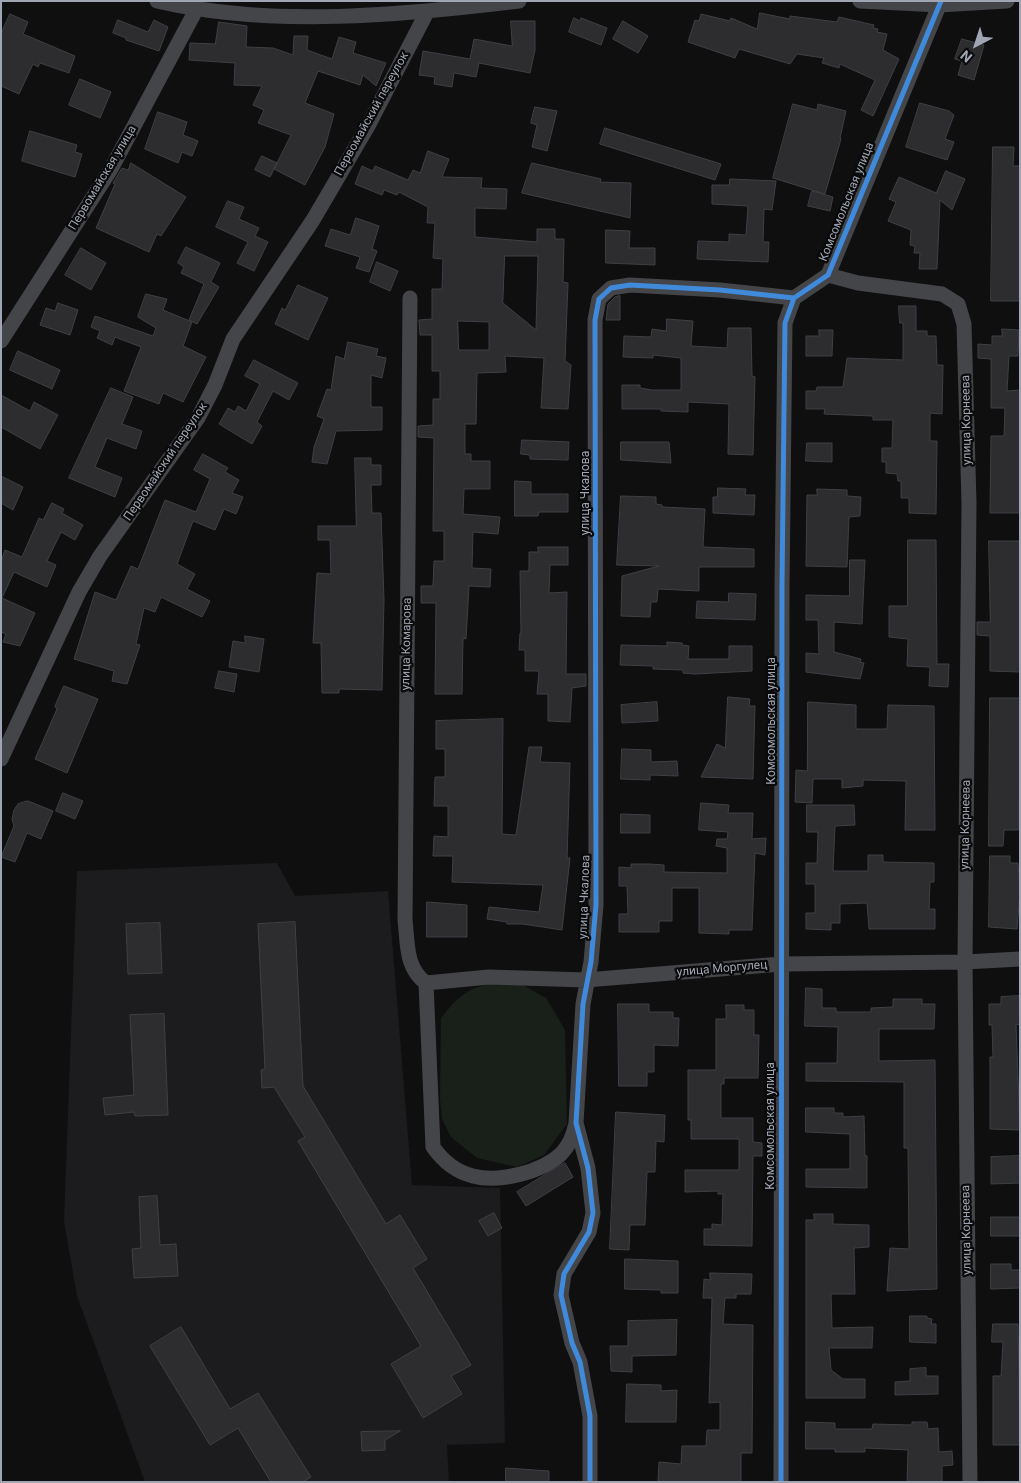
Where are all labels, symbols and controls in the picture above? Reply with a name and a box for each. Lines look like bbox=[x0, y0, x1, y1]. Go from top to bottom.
north arrow bbox=[951, 20, 1001, 70]
text: N bbox=[957, 47, 975, 66]
street label: Первомайский переулок bbox=[332, 50, 412, 178]
street label: Первомайская улица bbox=[66, 123, 140, 233]
street label: Комсомольская улица bbox=[816, 140, 878, 264]
street label: улица Корнеева bbox=[959, 375, 975, 465]
street label: Первомайский переулок bbox=[121, 400, 211, 524]
street label: улица Чкалова bbox=[579, 451, 593, 535]
street label: улица Комарова bbox=[399, 598, 415, 690]
street label: Комсомольская улица bbox=[765, 657, 779, 785]
street label: улица Корнеева bbox=[958, 780, 974, 870]
street label: улица Чкалова bbox=[576, 855, 594, 939]
street label: улица Моргулец bbox=[676, 958, 768, 980]
street label: Комсомольская улица bbox=[764, 1062, 778, 1190]
street label: улица Корнеева bbox=[959, 1185, 975, 1275]

